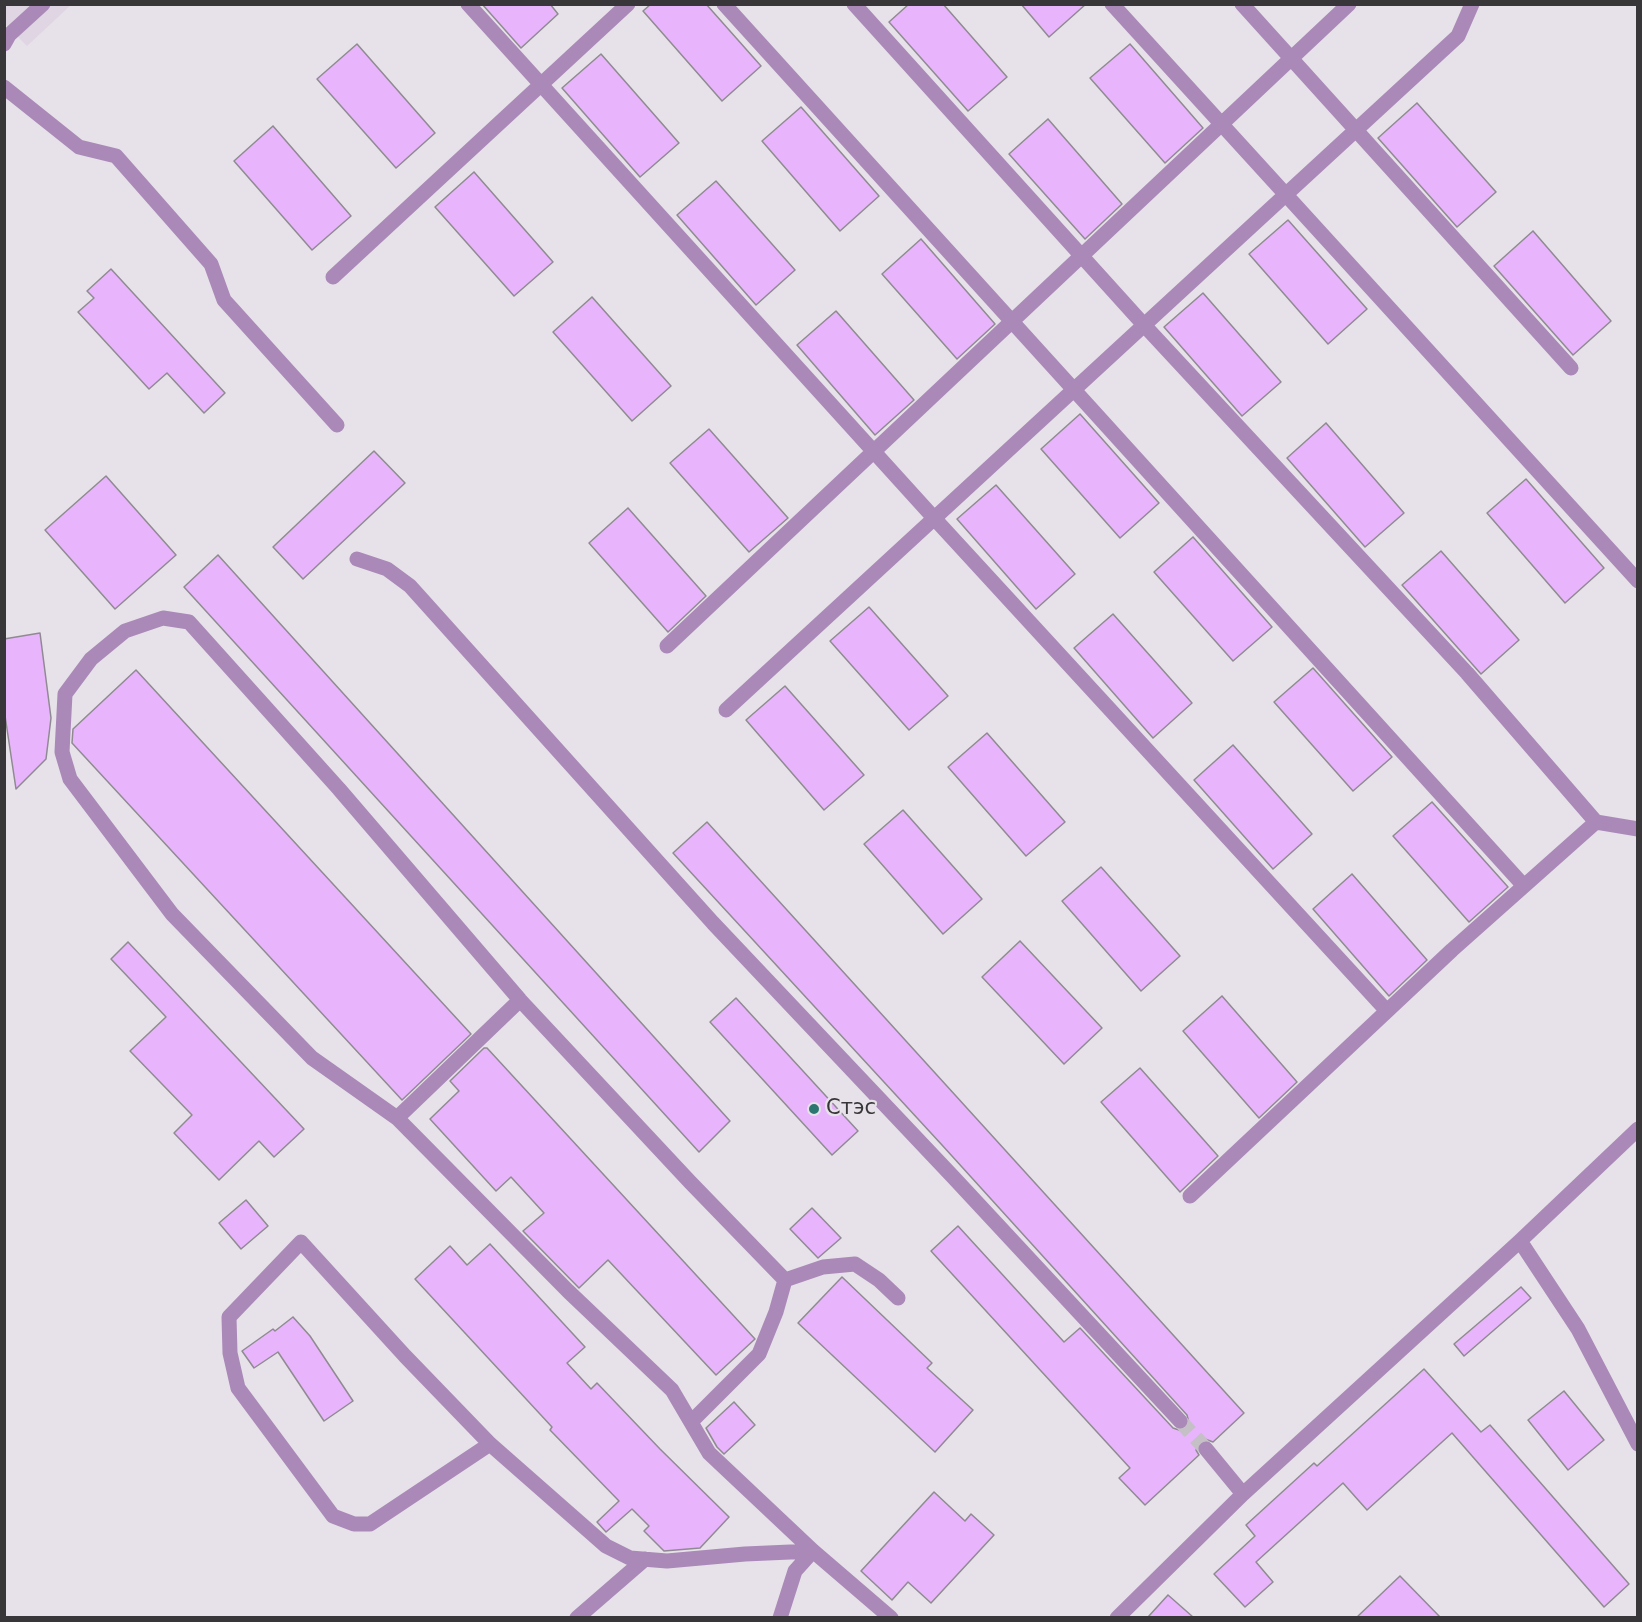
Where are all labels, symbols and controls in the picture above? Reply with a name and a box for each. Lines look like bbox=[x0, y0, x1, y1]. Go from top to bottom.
place label: Стэс bbox=[826, 1096, 876, 1122]
marker: Стэс bbox=[807, 1102, 821, 1116]

